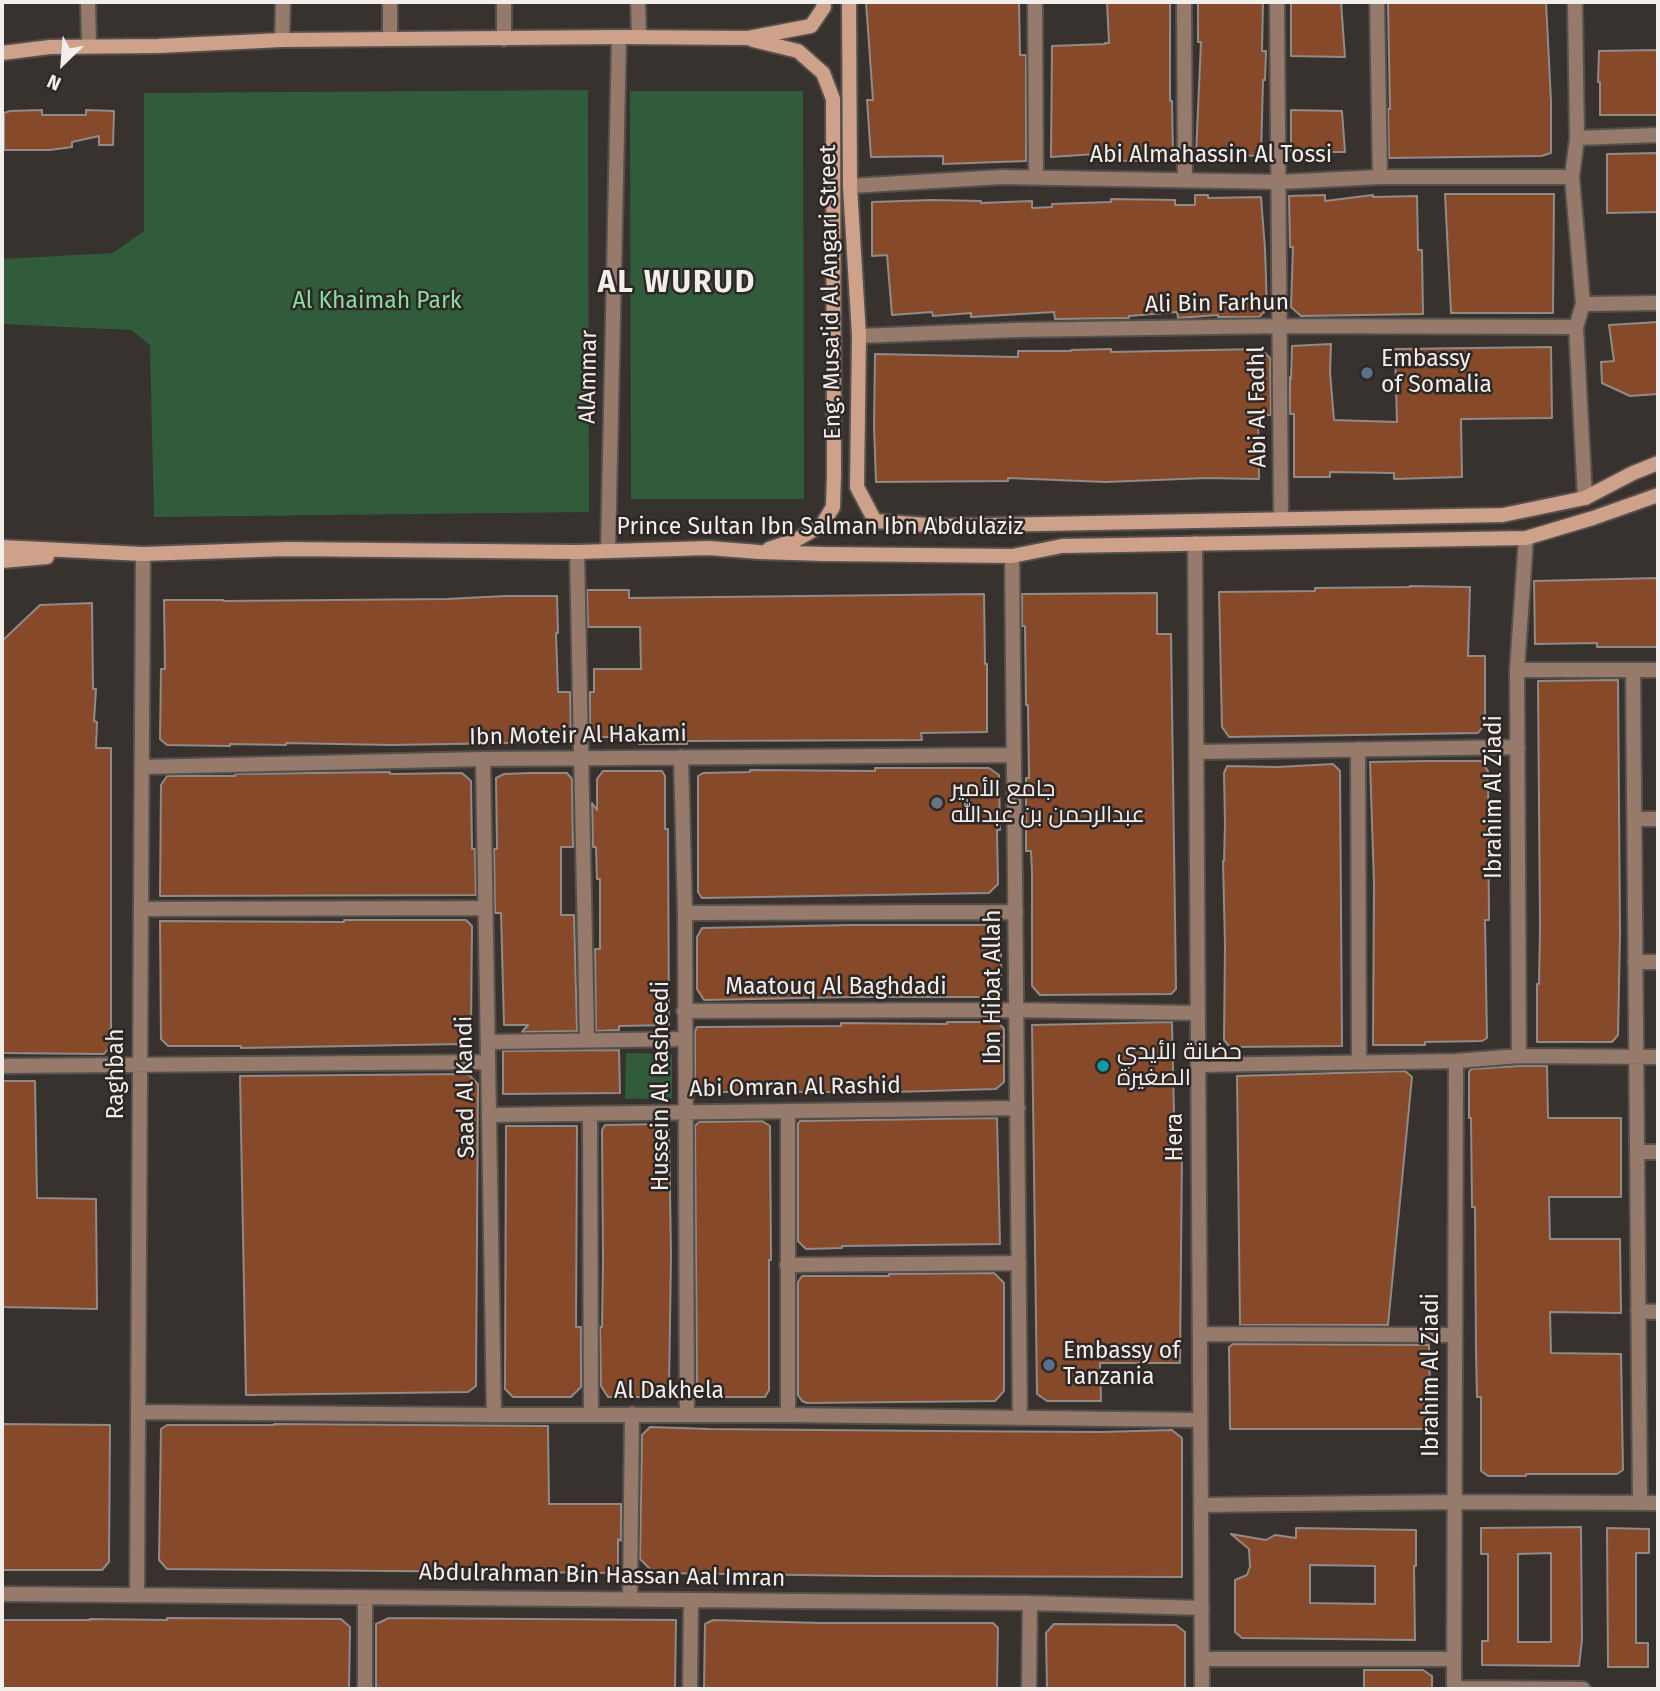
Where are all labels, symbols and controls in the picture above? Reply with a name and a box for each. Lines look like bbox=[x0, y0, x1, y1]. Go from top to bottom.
north arrow bbox=[28, 28, 98, 98]
text: N bbox=[43, 69, 64, 96]
street label: Abi Almahassin Al Tossi bbox=[1090, 142, 1332, 170]
street label: Eng. Musa'id Al Angari Street bbox=[815, 144, 847, 440]
district label: AL WURUD bbox=[599, 266, 755, 302]
park label: Al Khaimah Park bbox=[292, 288, 462, 316]
street label: Ali Bin Farhun bbox=[1145, 289, 1289, 319]
street label: AlAmmar bbox=[574, 330, 604, 424]
street label: Abi Al Fadhl bbox=[1243, 346, 1273, 468]
place label: Embassy of Somalia bbox=[1381, 346, 1492, 400]
marker: Embassy of Somalia bbox=[1359, 365, 1375, 381]
street label: Prince Sultan Ibn Salman Ibn Abdulaziz bbox=[617, 514, 1023, 542]
street label: Ibrahim Al Ziadi bbox=[1481, 715, 1509, 879]
street label: Ibn Moteir Al Hakami bbox=[469, 720, 687, 752]
place label: جامع الأمير عبدالرحمن بن عبدالله bbox=[951, 776, 1145, 830]
marker: جامع الأمير عبدالرحمن بن عبدالله bbox=[929, 795, 945, 811]
street label: Ibn Hibat Allah bbox=[980, 909, 1008, 1065]
street label: Maatouq Al Baghdadi bbox=[725, 974, 947, 1002]
street label: Hussein Al Rasheedi bbox=[648, 981, 676, 1191]
street label: Saad Al Kandi bbox=[451, 1015, 481, 1159]
street label: Raghbah bbox=[103, 1029, 131, 1119]
place label: حضانة الأيدي الصغيرة bbox=[1117, 1039, 1242, 1093]
marker: حضانة الأيدي الصغيرة bbox=[1095, 1058, 1111, 1074]
street label: Abi Omran Al Rashid bbox=[689, 1072, 901, 1104]
street label: Hera bbox=[1162, 1113, 1190, 1161]
street label: Ibrahim Al Ziadi bbox=[1418, 1293, 1446, 1457]
place label: Embassy of Tanzania bbox=[1063, 1338, 1180, 1392]
marker: Embassy of Tanzania bbox=[1041, 1357, 1057, 1373]
street label: Al Dakhela bbox=[614, 1378, 724, 1406]
street label: Abdulrahman Bin Hassan Aal Imran bbox=[419, 1559, 785, 1593]

